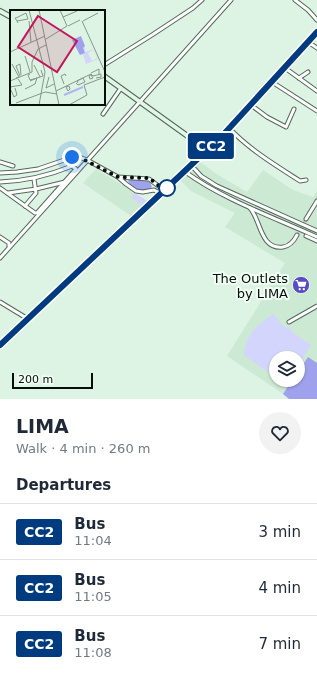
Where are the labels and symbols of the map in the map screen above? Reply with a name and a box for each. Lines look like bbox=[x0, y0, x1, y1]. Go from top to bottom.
inset map bbox=[10, 10, 105, 105]
line badge: CC2 bbox=[188, 133, 234, 159]
your location bbox=[62, 147, 82, 167]
unlabelled marker bbox=[158, 179, 176, 197]
place label: The Outlets by LIMA bbox=[212, 271, 288, 301]
supermarket icon: The Outlets by LIMA bbox=[291, 275, 311, 295]
scale bar bbox=[12, 371, 93, 390]

